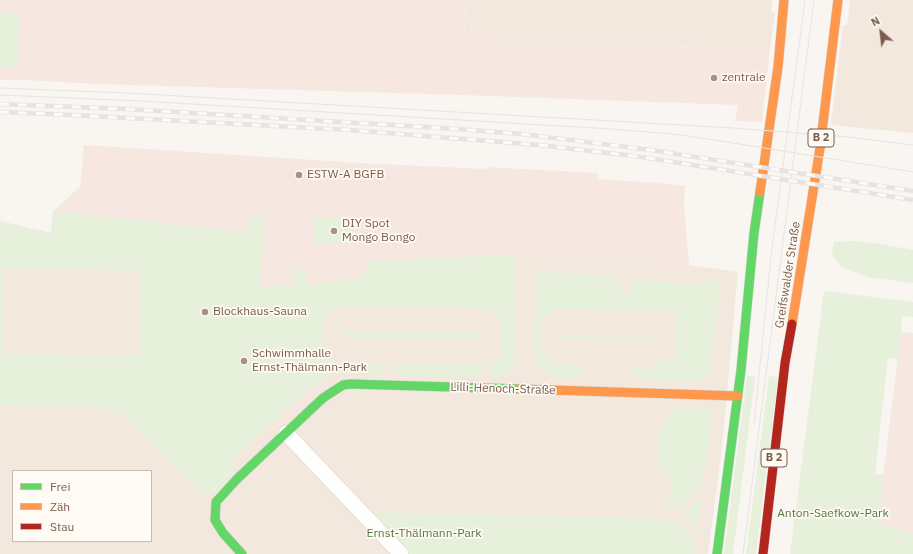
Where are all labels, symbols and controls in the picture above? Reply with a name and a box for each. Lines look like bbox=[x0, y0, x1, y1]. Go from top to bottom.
north arrow bbox=[861, 12, 901, 52]
text: N bbox=[869, 13, 882, 29]
place label: zentrale bbox=[722, 71, 766, 85]
marker: zentrale bbox=[709, 73, 719, 83]
road number: B 2 bbox=[808, 129, 834, 147]
place label: ESTW-A BGFB bbox=[307, 168, 384, 182]
marker: ESTW-A BGFB bbox=[294, 170, 304, 180]
place label: DIY Spot Mongo Bongo bbox=[342, 217, 415, 245]
street label: Greifswalder Straße bbox=[772, 221, 804, 329]
marker: DIY Spot Mongo Bongo bbox=[329, 226, 339, 236]
place label: Blockhaus-Sauna bbox=[213, 305, 307, 319]
marker: Blockhaus-Sauna bbox=[200, 307, 210, 317]
place label: Schwimmhalle Ernst-Thälmann-Park bbox=[252, 347, 367, 375]
marker: Schwimmhalle Ernst-Thälmann-Park bbox=[239, 356, 249, 366]
street label: Lilli-Henoch-Straße bbox=[450, 380, 556, 398]
road number: B 2 bbox=[761, 449, 787, 467]
legend bbox=[12, 470, 152, 542]
text: Frei bbox=[50, 479, 70, 494]
text: Zäh bbox=[50, 499, 70, 514]
park label: Anton-Saefkow-Park bbox=[777, 507, 889, 521]
text: Stau bbox=[50, 519, 74, 534]
park label: Ernst-Thälmann-Park bbox=[366, 527, 482, 541]

